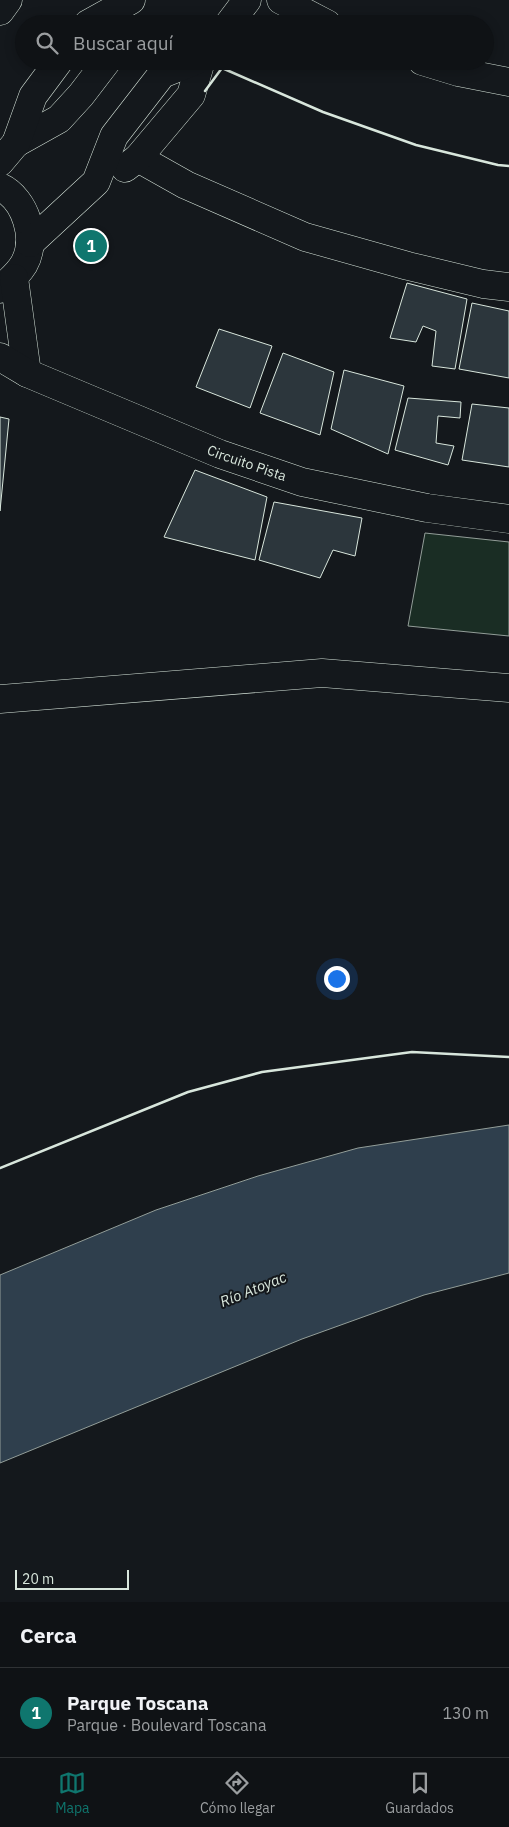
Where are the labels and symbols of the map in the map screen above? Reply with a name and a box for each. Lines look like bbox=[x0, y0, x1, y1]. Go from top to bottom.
pin: 1 bbox=[75, 227, 107, 265]
street label: Circuito Pista bbox=[204, 441, 289, 485]
your location bbox=[324, 966, 350, 992]
water label: Río Atoyac bbox=[217, 1267, 290, 1311]
scale bar bbox=[15, 1567, 129, 1590]

